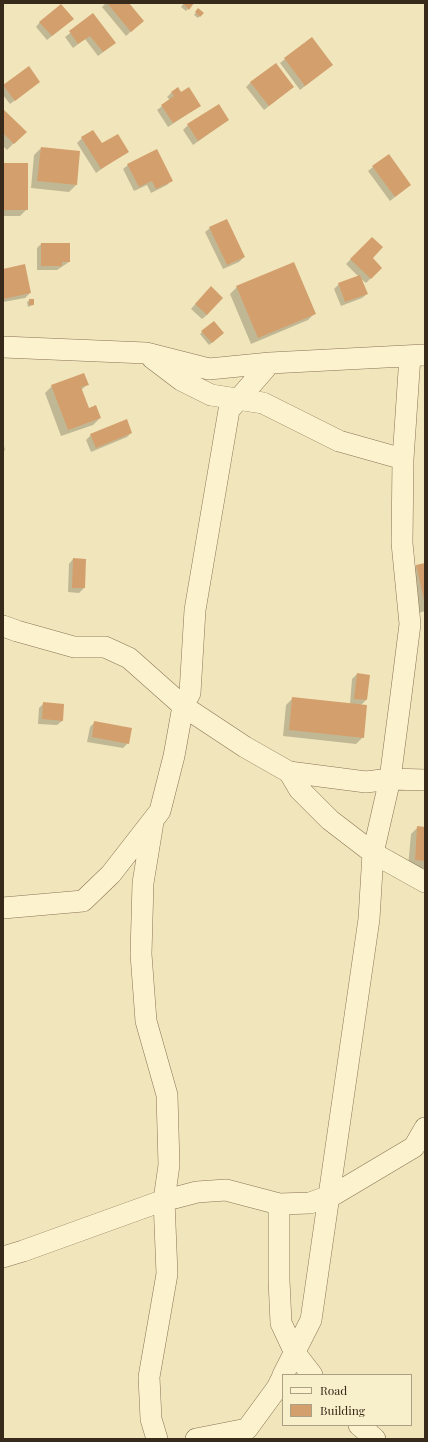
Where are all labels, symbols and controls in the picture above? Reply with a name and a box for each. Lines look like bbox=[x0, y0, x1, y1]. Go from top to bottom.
legend bbox=[282, 1374, 412, 1426]
text: Road bbox=[320, 1382, 347, 1398]
text: Building bbox=[320, 1402, 365, 1418]

